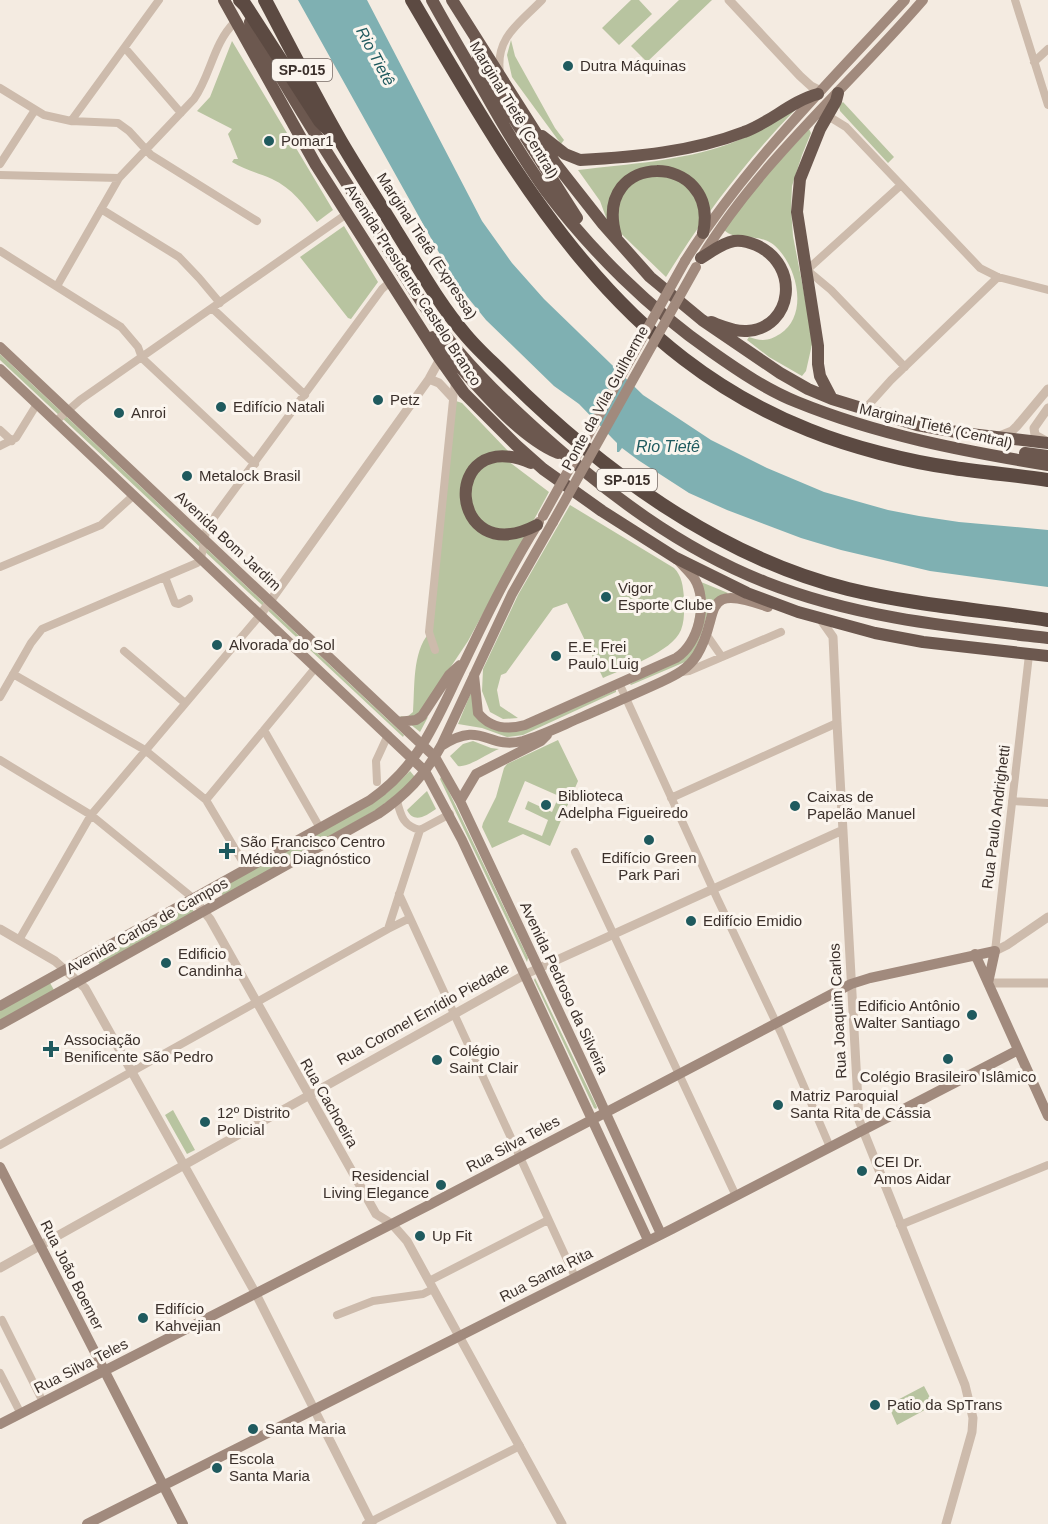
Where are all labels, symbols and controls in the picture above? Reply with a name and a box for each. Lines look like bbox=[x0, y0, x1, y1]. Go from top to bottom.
water label: Rio Tietê bbox=[353, 24, 398, 89]
street label: Marginal Tietê (Central) bbox=[467, 38, 562, 181]
place label: Dutra Máquinas bbox=[580, 57, 686, 74]
road number: SP-015 bbox=[272, 59, 332, 81]
marker: Dutra Máquinas bbox=[561, 59, 575, 73]
place label: Pomar1 bbox=[281, 132, 334, 149]
marker: Pomar1 bbox=[262, 134, 276, 148]
street label: Marginal Tietê (Expressa) bbox=[374, 169, 481, 322]
street label: Avenida Presidente Castelo Branco bbox=[342, 181, 485, 389]
street label: Ponte da Vila Guilherme bbox=[558, 323, 651, 473]
place label: Petz bbox=[390, 391, 420, 408]
marker: Petz bbox=[371, 393, 385, 407]
place label: Edifício Natali bbox=[233, 398, 325, 415]
marker: Edifício Natali bbox=[214, 400, 228, 414]
street label: Marginal Tietê (Central) bbox=[858, 400, 1014, 451]
place label: Anroi bbox=[131, 404, 166, 421]
marker: Anroi bbox=[112, 406, 126, 420]
water label: Rio Tietê bbox=[636, 438, 700, 455]
place label: Metalock Brasil bbox=[199, 467, 301, 484]
marker: Metalock Brasil bbox=[180, 469, 194, 483]
road number: SP-015 bbox=[597, 469, 657, 491]
street label: Avenida Bom Jardim bbox=[172, 487, 285, 594]
place label: Vigor Esporte Clube bbox=[618, 579, 713, 613]
marker: Vigor Esporte Clube bbox=[599, 590, 613, 604]
place label: Alvorada do Sol bbox=[229, 636, 335, 653]
marker: Alvorada do Sol bbox=[210, 638, 224, 652]
place label: E.E. Frei Paulo Luig bbox=[568, 638, 639, 672]
marker: E.E. Frei Paulo Luig bbox=[549, 649, 563, 663]
street label: Rua Paulo Andrighetti bbox=[978, 744, 1013, 890]
place label: Biblioteca Adelpha Figueiredo bbox=[558, 787, 688, 821]
place label: Caixas de Papelão Manuel bbox=[807, 788, 915, 822]
marker: Biblioteca Adelpha Figueiredo bbox=[539, 798, 553, 812]
marker: Caixas de Papelão Manuel bbox=[788, 799, 802, 813]
place label: São Francisco Centro Médico Diagnóstico bbox=[240, 833, 385, 867]
marker: Edifício Green Park Pari bbox=[642, 833, 656, 847]
marker: São Francisco Centro Médico Diagnóstico bbox=[218, 842, 236, 860]
place label: Edifício Green Park Pari bbox=[601, 849, 697, 883]
street label: Avenida Carlos de Campos bbox=[63, 874, 231, 977]
street label: Avenida Pedroso da Silveira bbox=[517, 899, 612, 1077]
place label: Edifício Emidio bbox=[703, 912, 802, 929]
marker: Edifício Emidio bbox=[684, 914, 698, 928]
street label: Rua Joaquim Carlos bbox=[825, 943, 850, 1079]
place label: Edificio Candinha bbox=[178, 945, 243, 979]
marker: Edificio Candinha bbox=[159, 956, 173, 970]
street label: Rua Coronel Emídio Piedade bbox=[334, 959, 512, 1068]
place label: Edificio Antônio Walter Santiago bbox=[854, 997, 960, 1031]
marker: Edificio Antônio Walter Santiago bbox=[965, 1008, 979, 1022]
place label: Associação Benificente São Pedro bbox=[64, 1031, 213, 1065]
marker: Associação Benificente São Pedro bbox=[42, 1040, 60, 1058]
place label: Colégio Saint Clair bbox=[449, 1042, 518, 1076]
marker: Colégio Brasileiro Islâmico bbox=[941, 1052, 955, 1066]
marker: Colégio Saint Clair bbox=[430, 1053, 444, 1067]
street label: Rua Cachoeira bbox=[297, 1055, 362, 1151]
place label: Colégio Brasileiro Islâmico bbox=[860, 1068, 1036, 1085]
place label: Matriz Paroquial Santa Rita de Cássia bbox=[790, 1087, 932, 1121]
marker: Matriz Paroquial Santa Rita de Cássia bbox=[771, 1098, 785, 1112]
place label: 12º Distrito Policial bbox=[217, 1104, 290, 1138]
street label: Rua Silva Teles bbox=[463, 1112, 562, 1175]
marker: 12º Distrito Policial bbox=[198, 1115, 212, 1129]
place label: CEI Dr. Amos Aidar bbox=[874, 1153, 951, 1187]
marker: CEI Dr. Amos Aidar bbox=[855, 1164, 869, 1178]
place label: Residencial Living Elegance bbox=[323, 1167, 429, 1201]
marker: Residencial Living Elegance bbox=[434, 1178, 448, 1192]
street label: Rua João Boemer bbox=[37, 1217, 107, 1332]
place label: Up Fit bbox=[432, 1227, 473, 1244]
marker: Up Fit bbox=[413, 1229, 427, 1243]
street label: Rua Santa Rita bbox=[497, 1244, 596, 1305]
place label: Edifício Kahvejian bbox=[155, 1300, 221, 1334]
marker: Edifício Kahvejian bbox=[136, 1311, 150, 1325]
street label: Rua Silva Teles bbox=[31, 1335, 131, 1397]
place label: Patio da SpTrans bbox=[887, 1396, 1002, 1413]
marker: Patio da SpTrans bbox=[868, 1398, 882, 1412]
place label: Santa Maria bbox=[265, 1420, 347, 1437]
marker: Santa Maria bbox=[246, 1422, 260, 1436]
place label: Escola Santa Maria bbox=[229, 1450, 311, 1484]
marker: Escola Santa Maria bbox=[210, 1461, 224, 1475]

